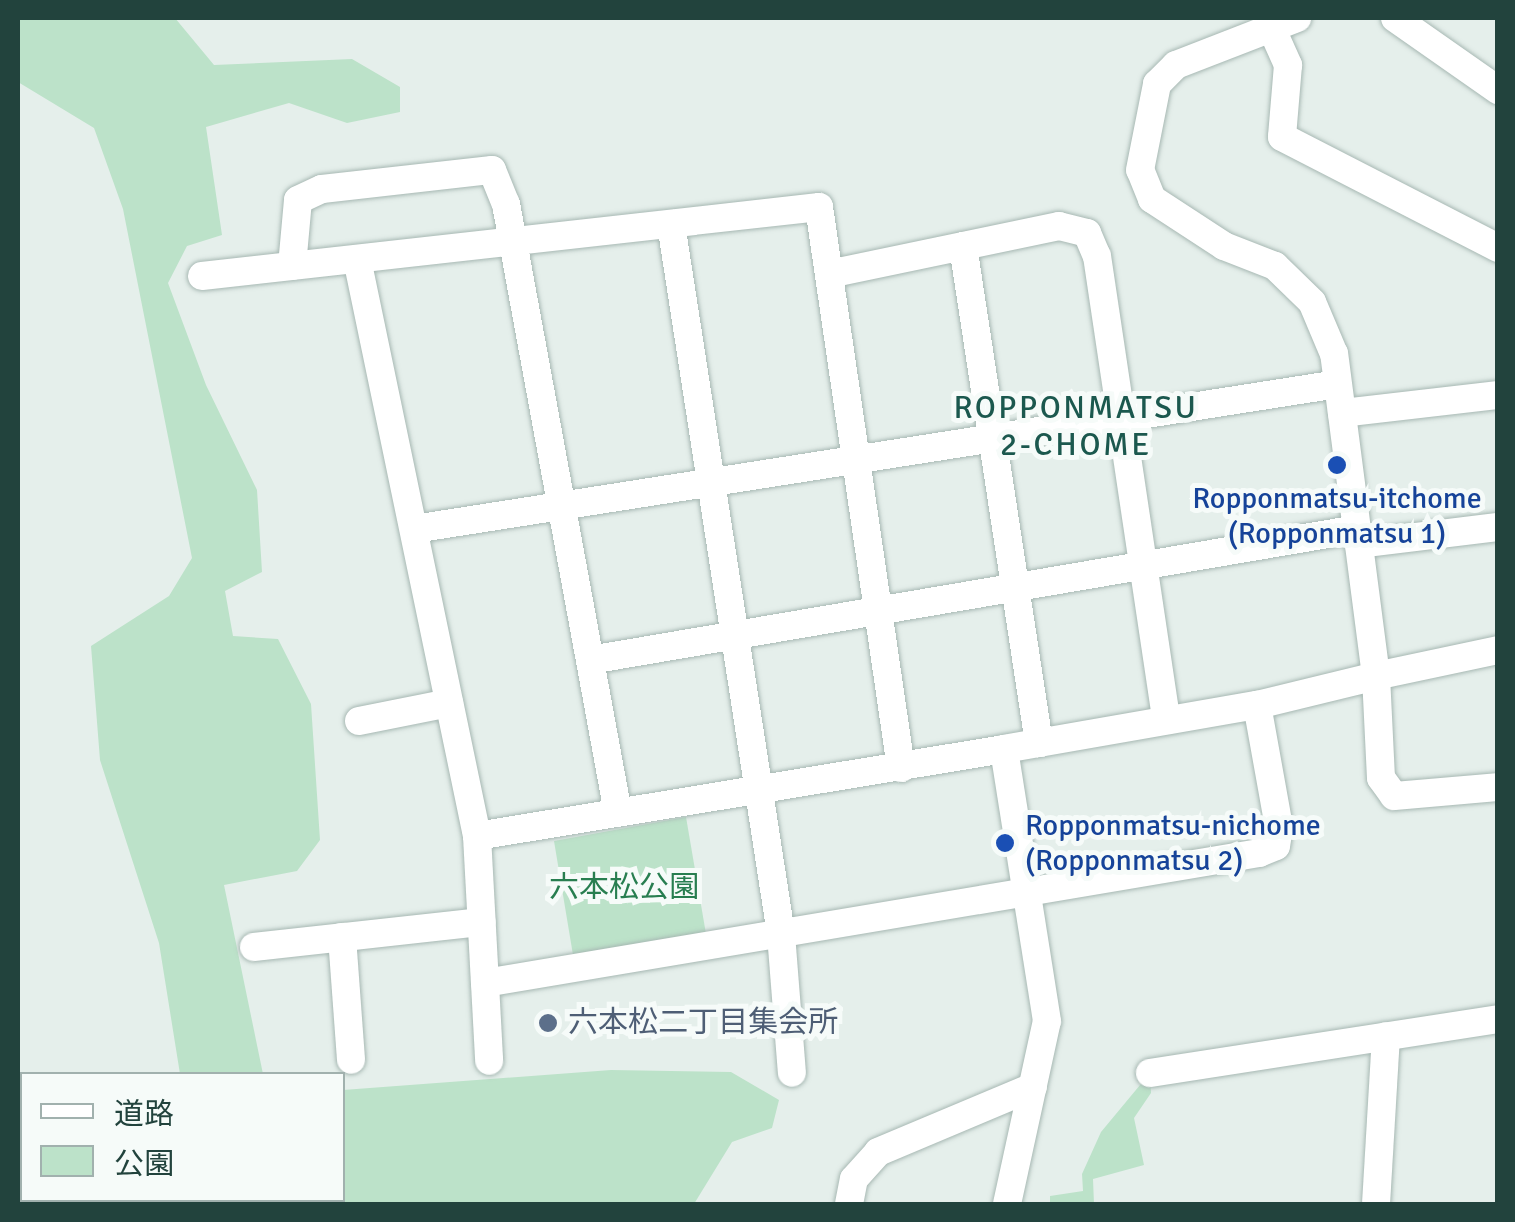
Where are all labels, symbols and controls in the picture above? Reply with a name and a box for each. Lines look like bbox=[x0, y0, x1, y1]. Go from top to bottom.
district label: ROPPONMATSU 2-CHOME bbox=[954, 390, 1198, 465]
marker: Ropponmatsu-itchome (Ropponmatsu 1) bbox=[1326, 454, 1348, 476]
place label: Ropponmatsu-itchome (Ropponmatsu 1) bbox=[1192, 481, 1482, 552]
place label: Ropponmatsu-nichome (Ropponmatsu 2) bbox=[1025, 808, 1321, 878]
marker: Ropponmatsu-nichome (Ropponmatsu 2) bbox=[994, 832, 1016, 854]
park label: 六本松公園 bbox=[549, 870, 699, 906]
place label: 六本松二丁目集会所 bbox=[568, 1005, 838, 1041]
marker: 六本松二丁目集会所 bbox=[537, 1012, 559, 1034]
legend bbox=[20, 1072, 345, 1202]
text: 道路 bbox=[114, 1096, 174, 1133]
text: 公園 bbox=[114, 1146, 174, 1183]

